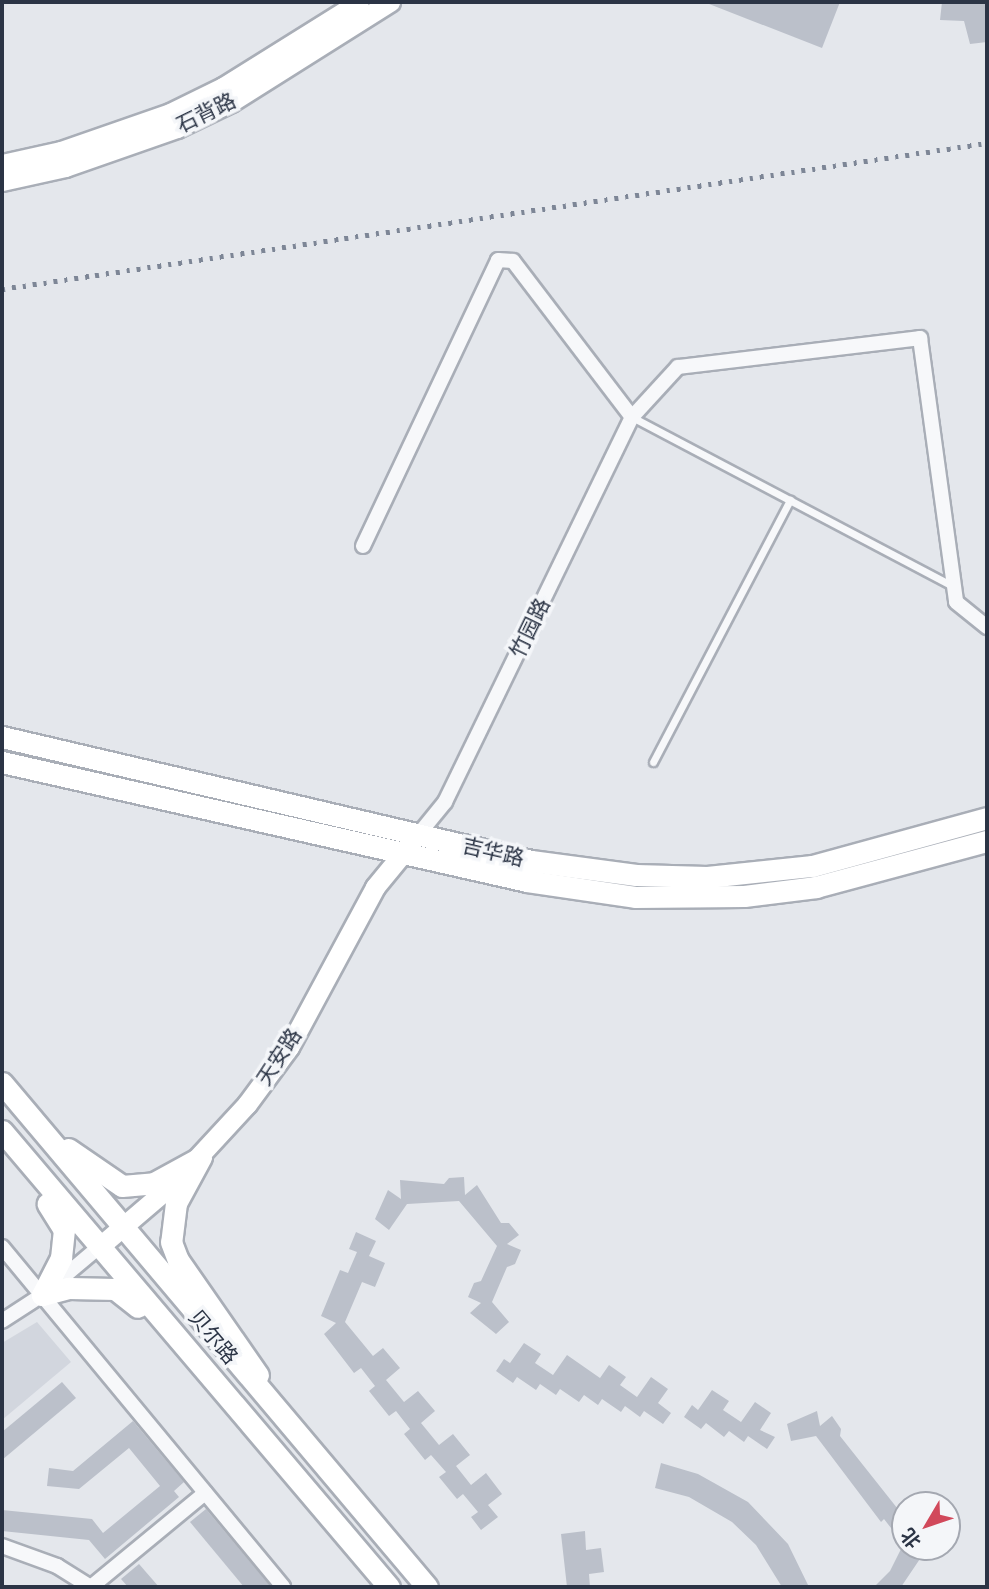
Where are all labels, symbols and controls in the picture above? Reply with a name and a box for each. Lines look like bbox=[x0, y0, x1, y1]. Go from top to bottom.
street label: 石背路 bbox=[172, 88, 240, 138]
street label: 竹园路 bbox=[505, 594, 555, 662]
street label: 吉华路 bbox=[459, 833, 527, 871]
street label: 天安路 bbox=[251, 1024, 307, 1090]
street label: 贝尔路 bbox=[183, 1305, 243, 1369]
north arrow bbox=[891, 1491, 961, 1561]
text: 北 bbox=[896, 1524, 926, 1553]

